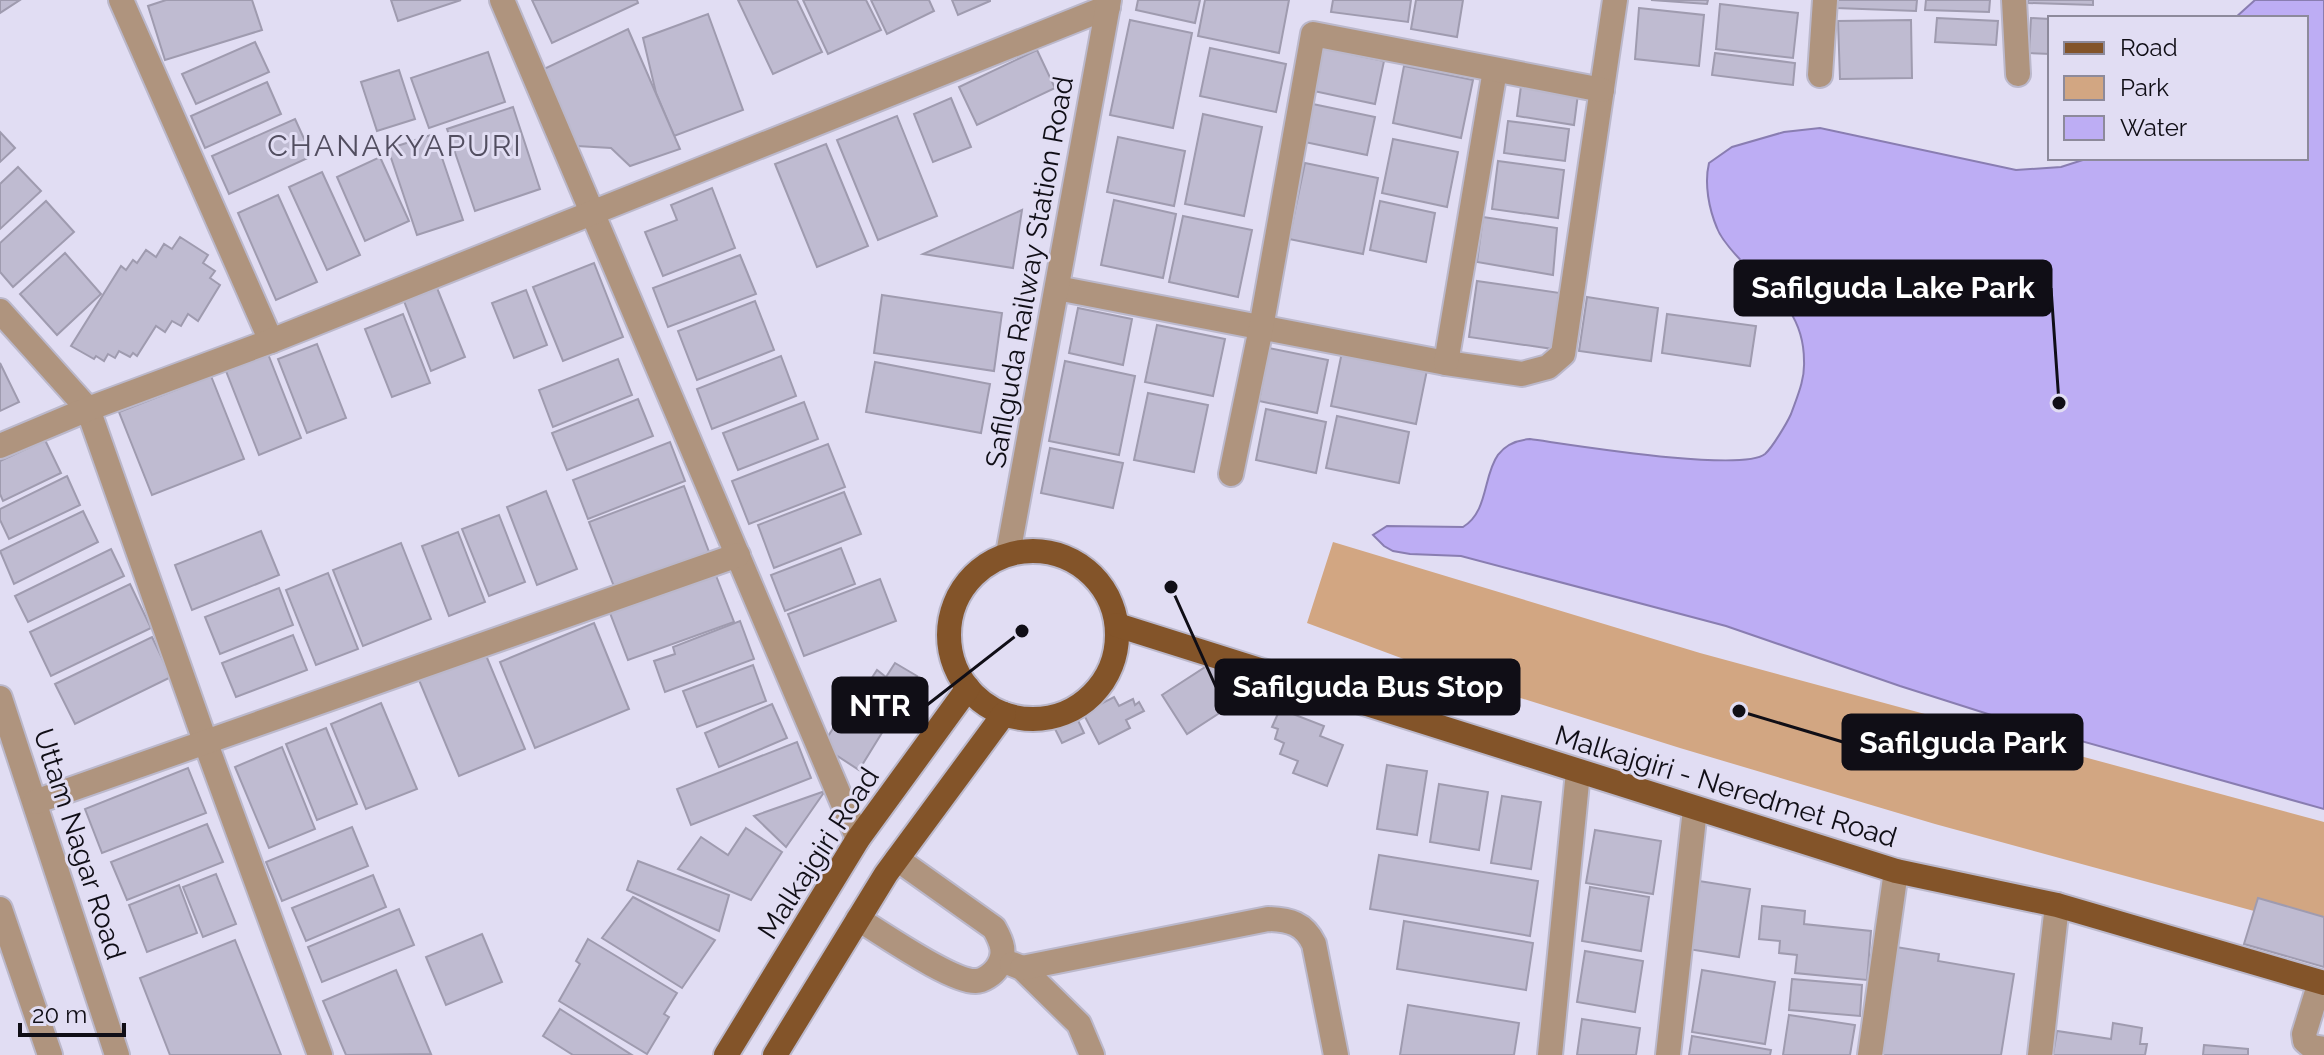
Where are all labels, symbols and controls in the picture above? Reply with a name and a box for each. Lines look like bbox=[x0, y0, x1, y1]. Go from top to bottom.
legend bbox=[2048, 16, 2308, 160]
text: Road bbox=[2120, 33, 2178, 62]
text: Park bbox=[2120, 73, 2169, 102]
street label: Safilguda Railway Station Road bbox=[979, 74, 1080, 470]
text: Water bbox=[2120, 113, 2188, 142]
district label: CHANAKYAPURI bbox=[267, 128, 523, 163]
callout: Safilguda Lake Park bbox=[1735, 261, 2051, 315]
text: Safilguda Lake Park bbox=[1751, 270, 2035, 305]
callout: Safilguda Bus Stop bbox=[1216, 660, 1519, 714]
text: Safilguda Bus Stop bbox=[1233, 669, 1503, 704]
callout: NTR bbox=[833, 678, 927, 732]
text: NTR bbox=[849, 688, 911, 723]
callout: Safilguda Park bbox=[1843, 715, 2082, 769]
street label: Malkajgiri - Neredmet Road bbox=[1551, 719, 1901, 854]
street label: Uttam Nagar Road bbox=[27, 725, 132, 964]
text: Safilguda Park bbox=[1859, 725, 2067, 760]
street label: Malkajgiri Road bbox=[751, 762, 886, 945]
scale bar bbox=[20, 987, 124, 1037]
text: 20 m bbox=[32, 1000, 87, 1029]

